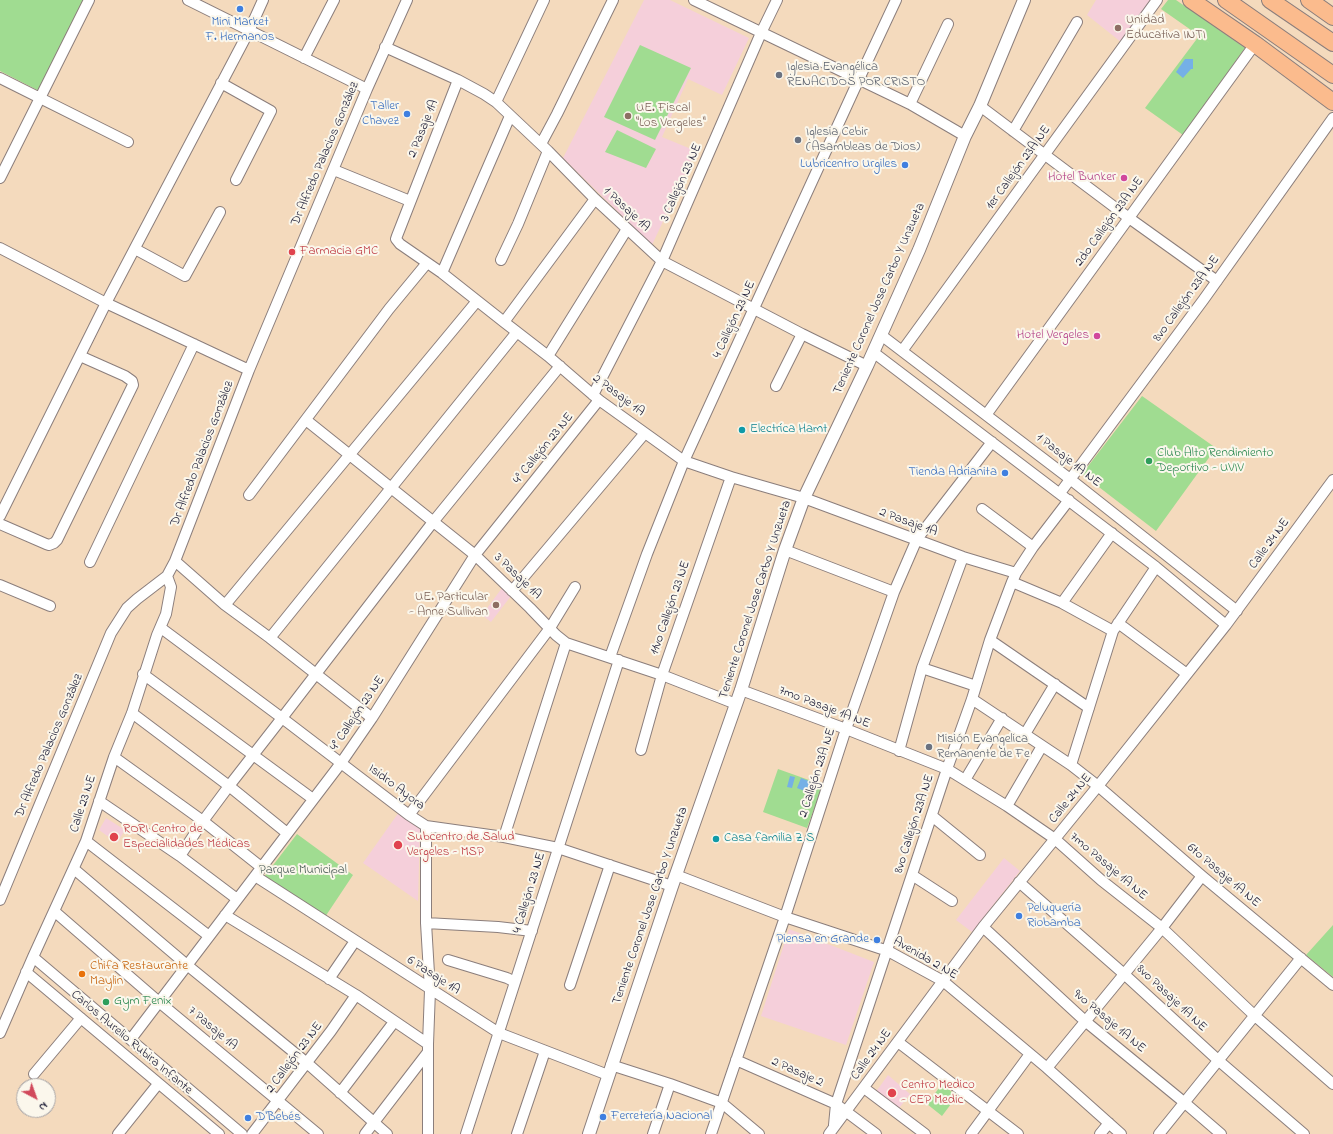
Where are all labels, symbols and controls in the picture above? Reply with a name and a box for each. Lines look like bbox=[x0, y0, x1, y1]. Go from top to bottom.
marker: Mini Market F. Hermanos bbox=[235, 4, 245, 14]
place label: Unidad Educativa INTI bbox=[1126, 13, 1206, 44]
place label: Mini Market F. Hermanos bbox=[206, 15, 274, 46]
marker: Unidad Educativa INTI bbox=[1113, 23, 1123, 33]
place label: Iglesia Evangélica RENACIDOS POR CRISTO bbox=[787, 60, 925, 91]
marker: Iglesia Evangélica RENACIDOS POR CRISTO bbox=[774, 70, 784, 80]
street label: Dr Alfredo Palacios González bbox=[289, 80, 363, 228]
street label: 2 Pasaje 1A bbox=[405, 98, 443, 160]
place label: Taller Chavez bbox=[362, 99, 399, 130]
place label: UE. Fiscal "Los Vergeles" bbox=[636, 101, 706, 132]
marker: Taller Chavez bbox=[402, 109, 412, 119]
marker: UE. Fiscal "Los Vergeles" bbox=[623, 111, 633, 121]
street label: 1er Callejón 23A NE bbox=[983, 123, 1055, 213]
place label: Iglesia Cebir (Asambleas de Dios) bbox=[806, 125, 920, 156]
marker: Iglesia Cebir (Asambleas de Dios) bbox=[793, 135, 803, 145]
street label: 3 Callejón 23 NE bbox=[658, 142, 706, 224]
place label: Lubricentro Urgiles bbox=[800, 157, 897, 173]
marker: Lubricentro Urgiles bbox=[900, 160, 910, 170]
place label: Hotel Bunker bbox=[1048, 170, 1116, 186]
marker: Hotel Bunker bbox=[1119, 173, 1129, 183]
street label: 2do Callejón 23A NE bbox=[1072, 174, 1148, 270]
street label: 1 Pasaje 1A bbox=[599, 184, 653, 236]
street label: Teniente Coronel Jose Carbo Y Unzueta bbox=[831, 201, 929, 397]
place label: Farmacia GMC bbox=[300, 244, 378, 260]
marker: Farmacia GMC bbox=[287, 247, 297, 257]
street label: 8vo Callejón 23A NE bbox=[1150, 253, 1224, 345]
street label: 4 Callejón 23 NE bbox=[710, 279, 760, 361]
place label: Hotel Vergeles bbox=[1017, 328, 1089, 344]
marker: Hotel Vergeles bbox=[1092, 331, 1102, 341]
street label: 2 Pasaje 1A bbox=[589, 371, 647, 421]
street label: Dr Alfredo Palacios González bbox=[168, 379, 238, 529]
street label: 4° Callejón 23 NE bbox=[511, 410, 577, 488]
place label: Electríca Hamt bbox=[750, 422, 827, 438]
marker: Electríca Hamt bbox=[737, 425, 747, 435]
street label: 1 Pasaje 1A NE bbox=[1032, 431, 1104, 491]
place label: Club Alto Rendimiento Deportivo - UVIV bbox=[1157, 446, 1273, 477]
marker: Club Alto Rendimiento Deportivo - UVIV bbox=[1144, 456, 1154, 466]
place label: Tienda Adrianita bbox=[909, 465, 997, 481]
marker: Tienda Adrianita bbox=[1000, 468, 1010, 478]
street label: Teniente Coronel Jose Carbo Y Unzueta bbox=[716, 499, 796, 701]
street label: 2 Pasaje 1A bbox=[877, 505, 939, 541]
street label: Calle 24 NE bbox=[1246, 515, 1294, 573]
street label: 3 Pasaje 1A bbox=[490, 551, 544, 603]
street label: 11vo Callejón 23 NE bbox=[648, 559, 694, 657]
place label: UE. Particular - Anne Sullivan bbox=[409, 590, 488, 621]
marker: UE. Particular - Anne Sullivan bbox=[491, 600, 501, 610]
street label: Dr Alfredo Palacios González bbox=[13, 672, 87, 820]
street label: 4° Callejón 23 NE bbox=[327, 673, 389, 755]
street label: 7mo Pasaje 1A NE bbox=[776, 683, 872, 733]
street label: 2 Callejón 23A NE bbox=[796, 726, 840, 820]
place label: Misión Evangelica Remanente de Fe bbox=[937, 732, 1030, 763]
marker: Misión Evangelica Remanente de Fe bbox=[924, 742, 934, 752]
street label: Isidro Ayora bbox=[365, 762, 427, 814]
street label: Calle 24 NE bbox=[1046, 771, 1096, 827]
street label: Calle 23 NE bbox=[67, 773, 101, 835]
street label: 8vo Callejón 23A NE bbox=[892, 773, 938, 875]
street label: Teniente Coronel Jose Carbo Y Unzueta bbox=[610, 805, 692, 1007]
place label: RORI Centro de Especialidades Médicas bbox=[123, 822, 250, 853]
place label: Subcentro de Salud Vergeles - MSP bbox=[407, 830, 515, 861]
street label: 7mo Pasaje 1A NE bbox=[1066, 830, 1150, 904]
marker: RORI Centro de Especialidades Médicas bbox=[108, 831, 120, 843]
place label: Casa familia Z S bbox=[724, 831, 814, 847]
marker: Casa familia Z S bbox=[711, 834, 721, 844]
marker: Subcentro de Salud Vergeles - MSP bbox=[392, 839, 404, 851]
street label: 6to Pasaje 1A NE bbox=[1183, 841, 1263, 911]
street label: 4 Callejón 23 NE bbox=[510, 851, 550, 935]
park label: Parque Municipal bbox=[259, 863, 347, 879]
place label: Peluquería Riobamba bbox=[1027, 901, 1081, 932]
marker: Peluquería Riobamba bbox=[1014, 911, 1024, 921]
place label: Piensa en Grande bbox=[777, 932, 869, 948]
street label: Avenida 2 NE bbox=[890, 934, 960, 984]
marker: Piensa en Grande bbox=[872, 935, 882, 945]
street label: 6 Pasaje 1A bbox=[404, 953, 462, 999]
place label: Chifa Restaurante Maylin bbox=[90, 959, 188, 990]
street label: 8vo Pasaje 1A NE bbox=[1132, 962, 1210, 1036]
marker: Chifa Restaurante Maylin bbox=[77, 969, 87, 979]
street label: 9vo Pasaje 1A NE bbox=[1069, 987, 1149, 1057]
street label: Carlos Aurelio Rubira Infante bbox=[67, 988, 195, 1098]
place label: Gym Fenix bbox=[114, 994, 172, 1010]
marker: Gym Fenix bbox=[101, 997, 111, 1007]
street label: 7 Pasaje 1A bbox=[184, 1004, 240, 1054]
street label: 2 Callejón 23 NE bbox=[263, 1019, 327, 1097]
street label: Calle 24 NE bbox=[848, 1026, 896, 1084]
street label: 2 Pasaje 2 bbox=[769, 1055, 825, 1091]
north arrow bbox=[16, 1078, 56, 1118]
place label: Centro Medico - CEP Medic bbox=[901, 1078, 975, 1109]
marker: Centro Medico - CEP Medic bbox=[886, 1087, 898, 1099]
text: N bbox=[35, 1098, 51, 1115]
place label: Ferretería Nacional bbox=[611, 1109, 712, 1125]
place label: D'Bebés bbox=[256, 1110, 301, 1126]
marker: Ferretería Nacional bbox=[598, 1112, 608, 1122]
marker: D'Bebés bbox=[243, 1113, 253, 1123]

